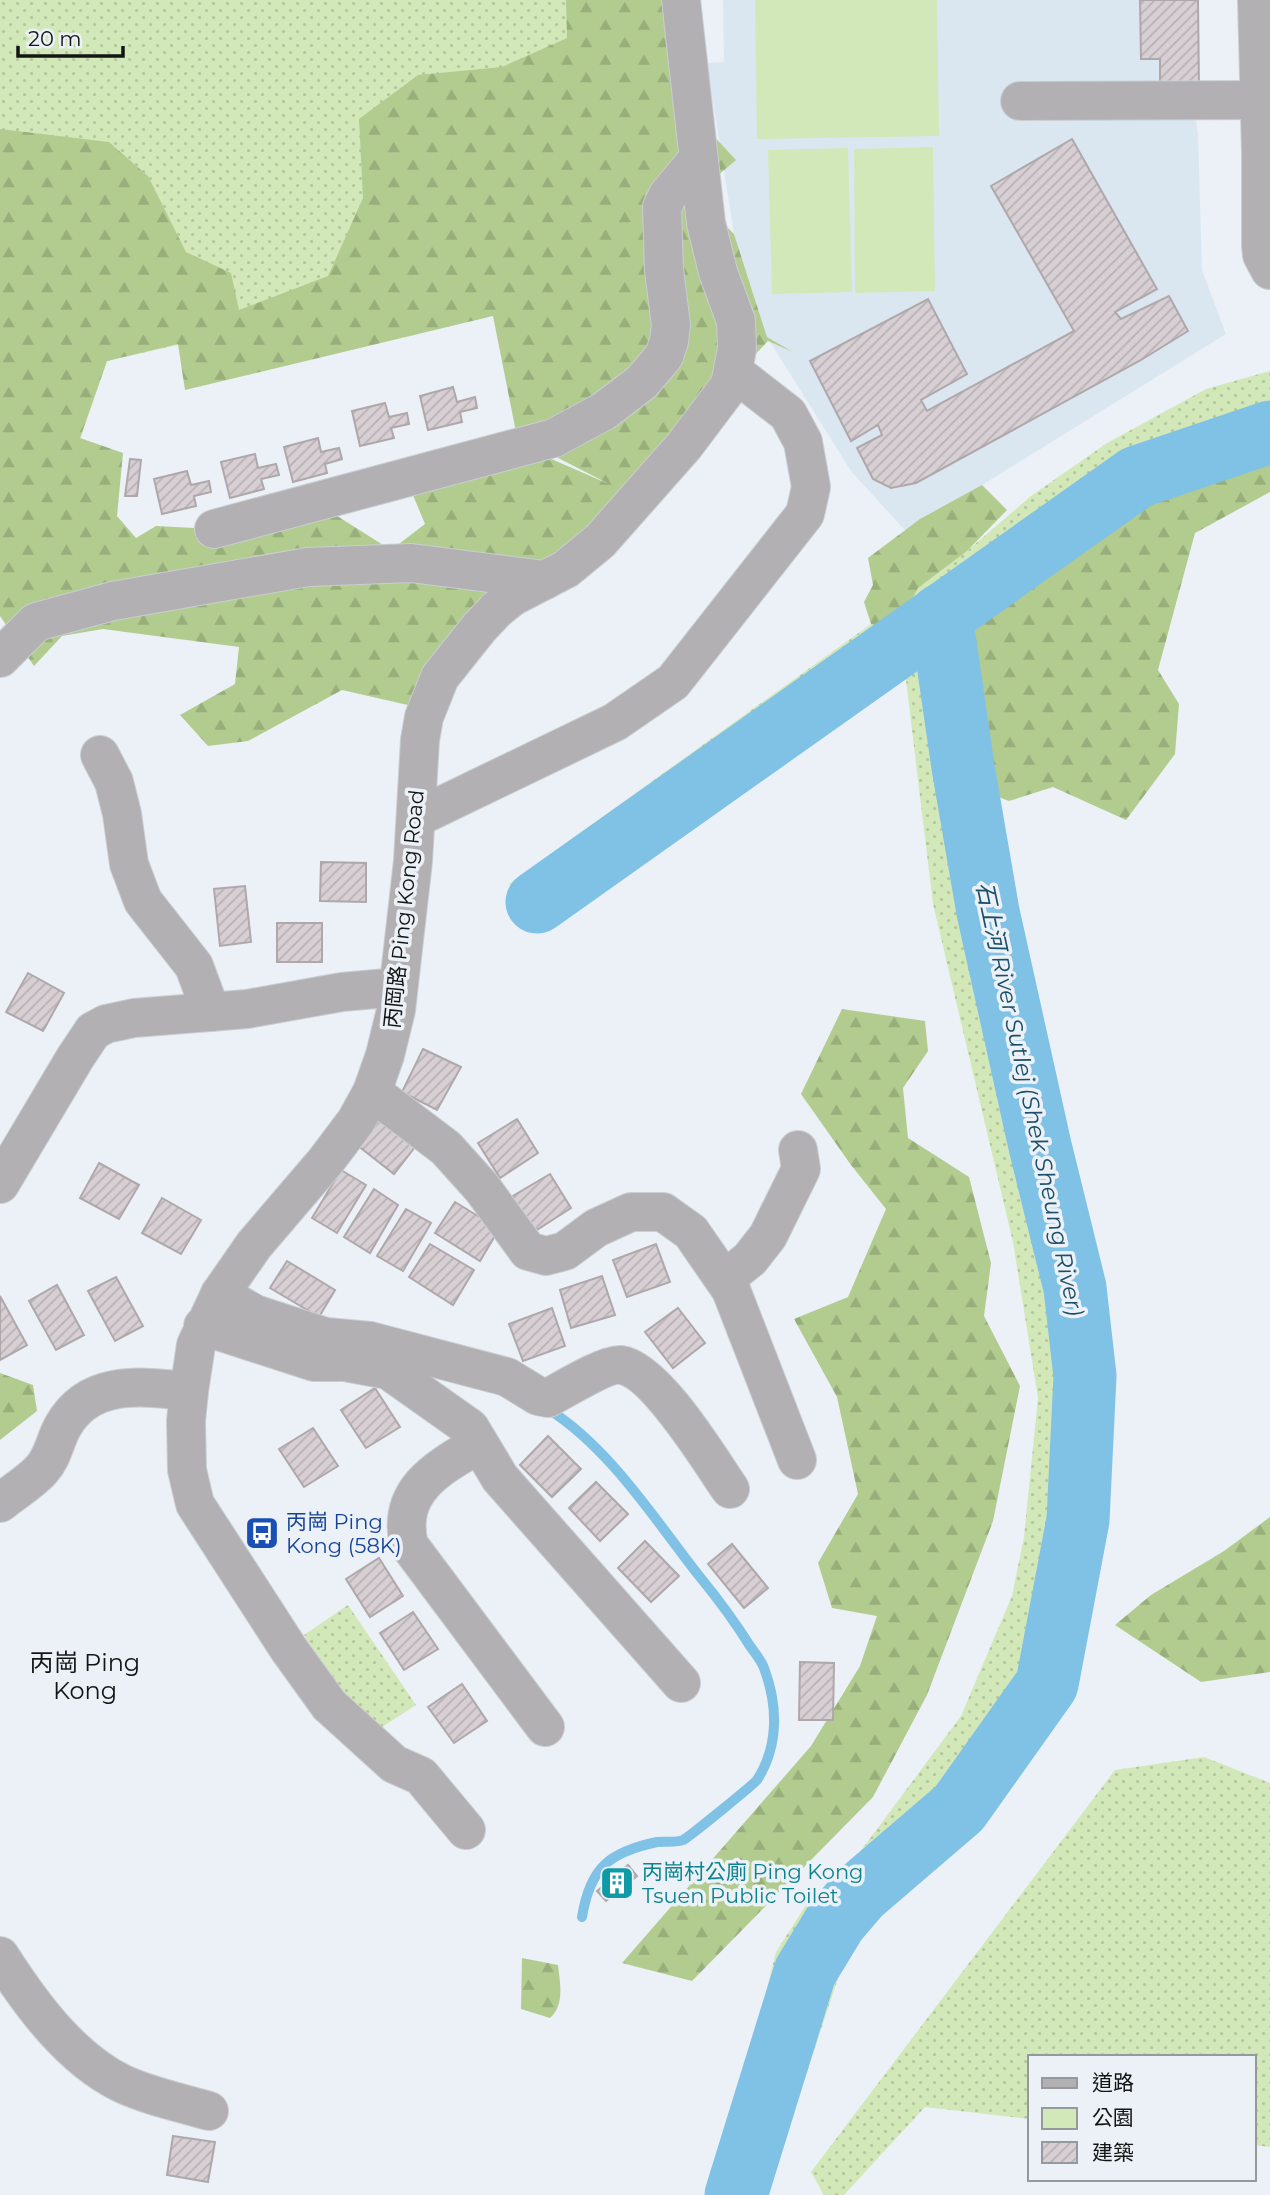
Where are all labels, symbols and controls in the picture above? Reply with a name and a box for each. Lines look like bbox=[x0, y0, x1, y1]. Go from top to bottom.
scale bar bbox=[18, 14, 122, 58]
text: 20 m bbox=[28, 26, 82, 51]
street label: 丙岡路 Ping Kong Road bbox=[379, 788, 429, 1030]
water label: 石上河 River Sutlej (Shek Sheung River) bbox=[970, 879, 1090, 1319]
place label: 丙崗 Ping Kong (58K) bbox=[286, 1509, 402, 1558]
bus stop icon: 丙崗 Ping Kong (58K) bbox=[243, 1514, 281, 1552]
district label: 丙崗 Ping Kong bbox=[30, 1648, 140, 1705]
place label: 丙崗村公廁 Ping Kong Tsuen Public Toilet bbox=[642, 1859, 864, 1908]
building icon: 丙崗村公廁 Ping Kong Tsuen Public Toilet bbox=[598, 1864, 636, 1902]
legend bbox=[1028, 2055, 1256, 2181]
text: 道路 bbox=[1092, 2070, 1134, 2095]
text: 公園 bbox=[1092, 2105, 1134, 2130]
text: 建築 bbox=[1092, 2140, 1134, 2165]

